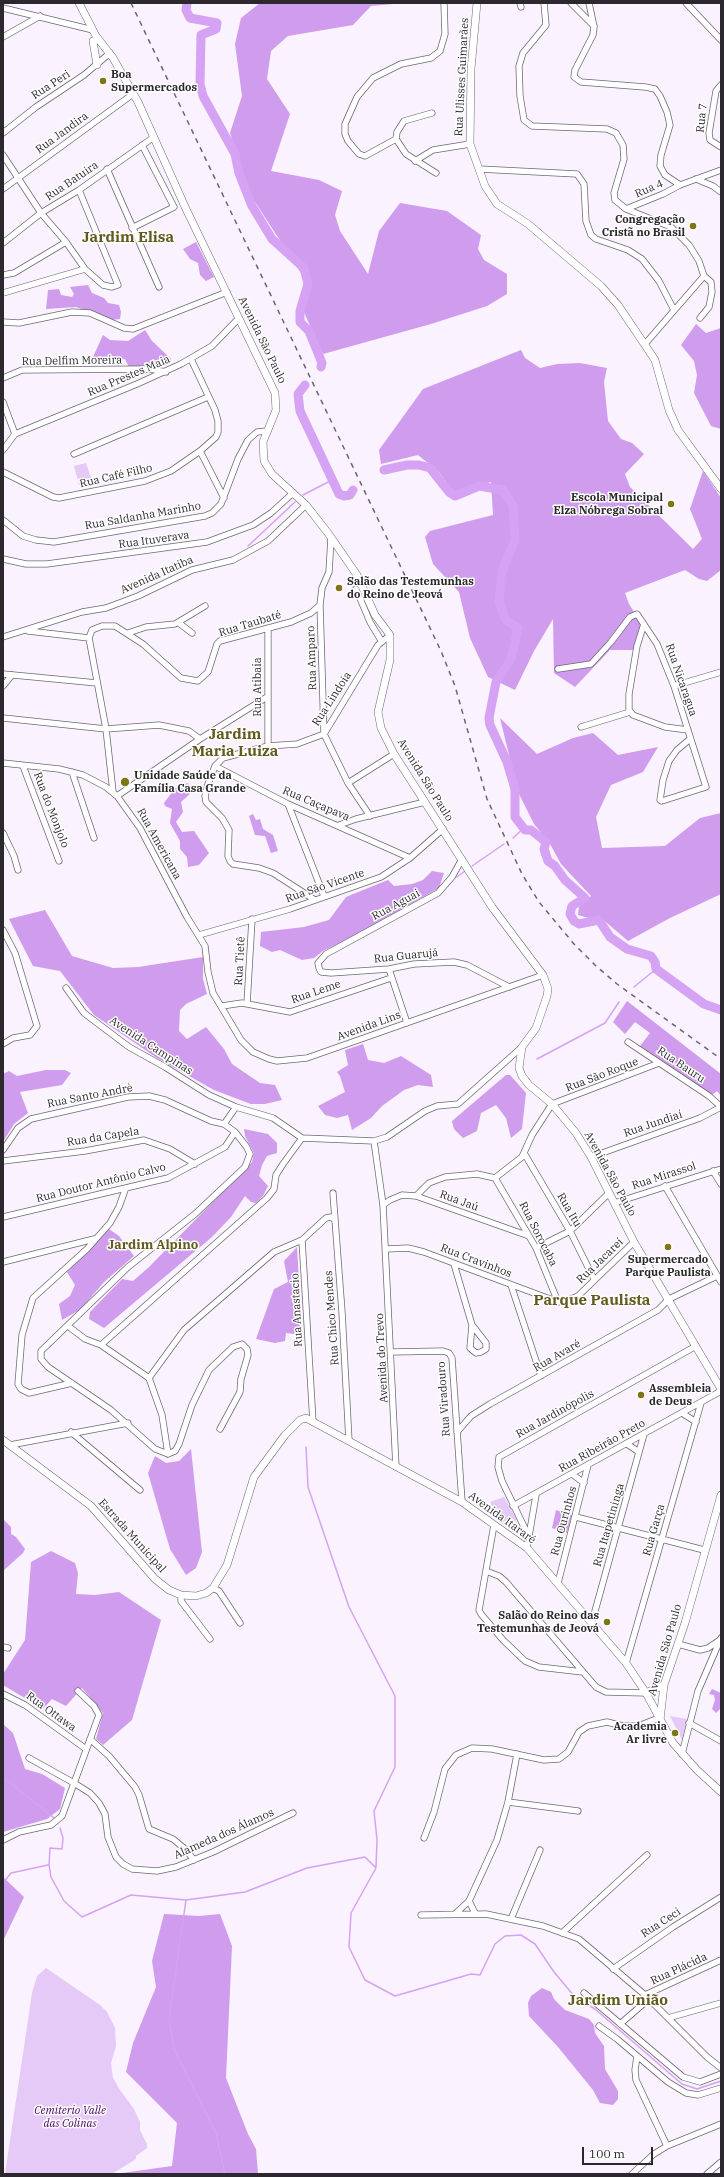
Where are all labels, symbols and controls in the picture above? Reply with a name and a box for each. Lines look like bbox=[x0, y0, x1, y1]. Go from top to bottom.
street label: Rua Ulisses Guimarães bbox=[452, 17, 472, 137]
street label: Rua Peri bbox=[29, 68, 73, 102]
place label: Boa Supermercados bbox=[111, 68, 197, 94]
marker: Boa Supermercados bbox=[98, 76, 108, 86]
street label: Rua 7 bbox=[694, 103, 710, 133]
street label: Rua Jandira bbox=[33, 110, 91, 156]
street label: Rua Batuira bbox=[43, 158, 101, 204]
street label: Rua 4 bbox=[633, 177, 665, 201]
place label: Congregação Cristã no Brasil bbox=[602, 213, 685, 239]
marker: Congregação Cristã no Brasil bbox=[688, 221, 698, 231]
district label: Jardim Elisa bbox=[82, 229, 174, 247]
street label: Avenida São Paulo bbox=[235, 294, 289, 386]
street label: Rua Prestes Maia bbox=[86, 353, 172, 399]
street label: Rua Delfim Moreira bbox=[22, 354, 122, 368]
street label: Rua Café Filho bbox=[78, 461, 154, 491]
place label: Escola Municipal Elza Nóbrega Sobral bbox=[554, 491, 663, 517]
street label: Rua Saldanha Marinho bbox=[84, 499, 202, 533]
marker: Escola Municipal Elza Nóbrega Sobral bbox=[666, 499, 676, 509]
street label: Rua Ituverava bbox=[118, 529, 190, 551]
street label: Avenida Itatiba bbox=[119, 553, 195, 597]
place label: Salão das Testemunhas do Reino de Jeová bbox=[347, 575, 474, 601]
marker: Salão das Testemunhas do Reino de Jeová bbox=[334, 583, 344, 593]
street label: Rua Taubaté bbox=[217, 608, 283, 640]
street label: Rua Amparo bbox=[304, 625, 320, 691]
street label: Rua Nicaragua bbox=[662, 642, 700, 718]
street label: Rua Atibaia bbox=[251, 657, 265, 717]
street label: Rua Lindoia bbox=[310, 669, 354, 729]
district label: Jardim Maria Luiza bbox=[192, 726, 278, 761]
street label: Avenida São Paulo bbox=[394, 736, 456, 824]
place label: Unidade Saúde da Família Casa Grande bbox=[134, 769, 246, 795]
street label: Rua do Monjolo bbox=[31, 770, 71, 850]
marker: Unidade Saúde da Família Casa Grande bbox=[119, 776, 131, 788]
street label: Rua Caçapava bbox=[280, 784, 352, 824]
street label: Rua Americana bbox=[134, 806, 184, 882]
street label: Rua São Vicente bbox=[284, 866, 366, 906]
street label: Rua Aguai bbox=[370, 887, 422, 923]
street label: Rua Tietê bbox=[232, 936, 248, 986]
street label: Rua Guarujá bbox=[373, 946, 439, 966]
street label: Rua Leme bbox=[289, 977, 343, 1007]
street label: Avenida Lins bbox=[335, 1008, 403, 1044]
street label: Avenida Campinas bbox=[107, 1014, 195, 1078]
street label: Rua Bauru bbox=[655, 1044, 707, 1086]
street label: Rua São Roque bbox=[564, 1055, 640, 1095]
street label: Rua Santo Andrè bbox=[46, 1081, 134, 1111]
street label: Rua Jundiaí bbox=[622, 1108, 684, 1140]
street label: Rua da Capela bbox=[66, 1125, 140, 1149]
street label: Avenida São Paulo bbox=[581, 1129, 639, 1219]
street label: Rua Mirassol bbox=[630, 1159, 698, 1193]
street label: Rua Doutor Antônio Calvo bbox=[35, 1160, 167, 1206]
street label: Rua Jaú bbox=[438, 1188, 480, 1214]
street label: Rua Itu bbox=[554, 1191, 584, 1229]
street label: Rua Sorocaba bbox=[516, 1199, 560, 1269]
street label: Rua Jacareí bbox=[574, 1236, 626, 1286]
district label: Jardim Alpino bbox=[108, 1237, 198, 1253]
street label: Rua Cravinhos bbox=[439, 1241, 513, 1281]
marker: Supermercado Parque Paulista bbox=[663, 1242, 673, 1252]
place label: Supermercado Parque Paulista bbox=[625, 1253, 711, 1279]
street label: Rua Chico Mendes bbox=[322, 1270, 342, 1366]
street label: Rua Anastacio bbox=[288, 1273, 306, 1347]
district label: Parque Paulista bbox=[534, 1292, 650, 1310]
street label: Avenida do Trevo bbox=[373, 1313, 391, 1403]
street label: Rua Avaré bbox=[531, 1337, 583, 1375]
street label: Rua Viradouro bbox=[435, 1361, 453, 1437]
place label: Assembleia de Deus bbox=[649, 1382, 711, 1408]
street label: Rua Jardinópolis bbox=[514, 1387, 596, 1441]
marker: Assembleia de Deus bbox=[636, 1390, 646, 1400]
street label: Rua Ribeirão Preto bbox=[556, 1417, 648, 1475]
street label: Rua Itapetininga bbox=[591, 1482, 627, 1568]
street label: Rua Ourinhos bbox=[548, 1485, 580, 1557]
street label: Avenida Itararé bbox=[466, 1489, 538, 1547]
street label: Estrada Municipal bbox=[95, 1496, 169, 1576]
street label: Rua Garça bbox=[640, 1503, 668, 1557]
street label: Avenida São Paulo bbox=[646, 1603, 684, 1697]
place label: Salão do Reino das Testemunhas de Jeová bbox=[477, 1609, 599, 1635]
marker: Salão do Reino das Testemunhas de Jeová bbox=[602, 1617, 612, 1627]
street label: Rua Ottawa bbox=[23, 1689, 79, 1735]
place label: Academia Ar livre bbox=[614, 1720, 667, 1746]
marker: Academia Ar livre bbox=[670, 1728, 680, 1738]
street label: Alameda dos Álamos bbox=[172, 1806, 276, 1862]
street label: Rua Ceci bbox=[639, 1905, 683, 1941]
street label: Rua Plácida bbox=[649, 1950, 709, 1988]
district label: Jardim União bbox=[568, 1992, 668, 2010]
park label: Cemiterio Valle das Colinas bbox=[34, 2104, 106, 2130]
scale bar bbox=[584, 2139, 655, 2165]
text: 100 m bbox=[589, 2146, 625, 2161]

